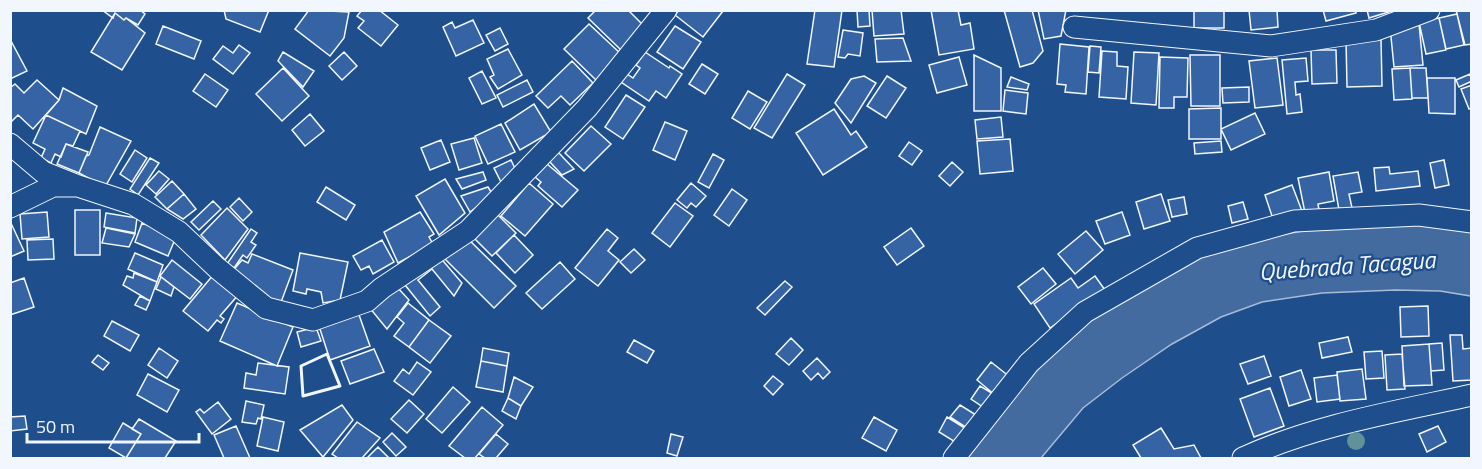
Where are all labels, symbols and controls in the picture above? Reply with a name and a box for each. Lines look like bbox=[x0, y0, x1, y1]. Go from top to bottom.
water label: Quebrada Tacagua bbox=[1258, 241, 1438, 289]
scale bar bbox=[27, 406, 200, 444]
text: 50 m bbox=[36, 413, 75, 440]

